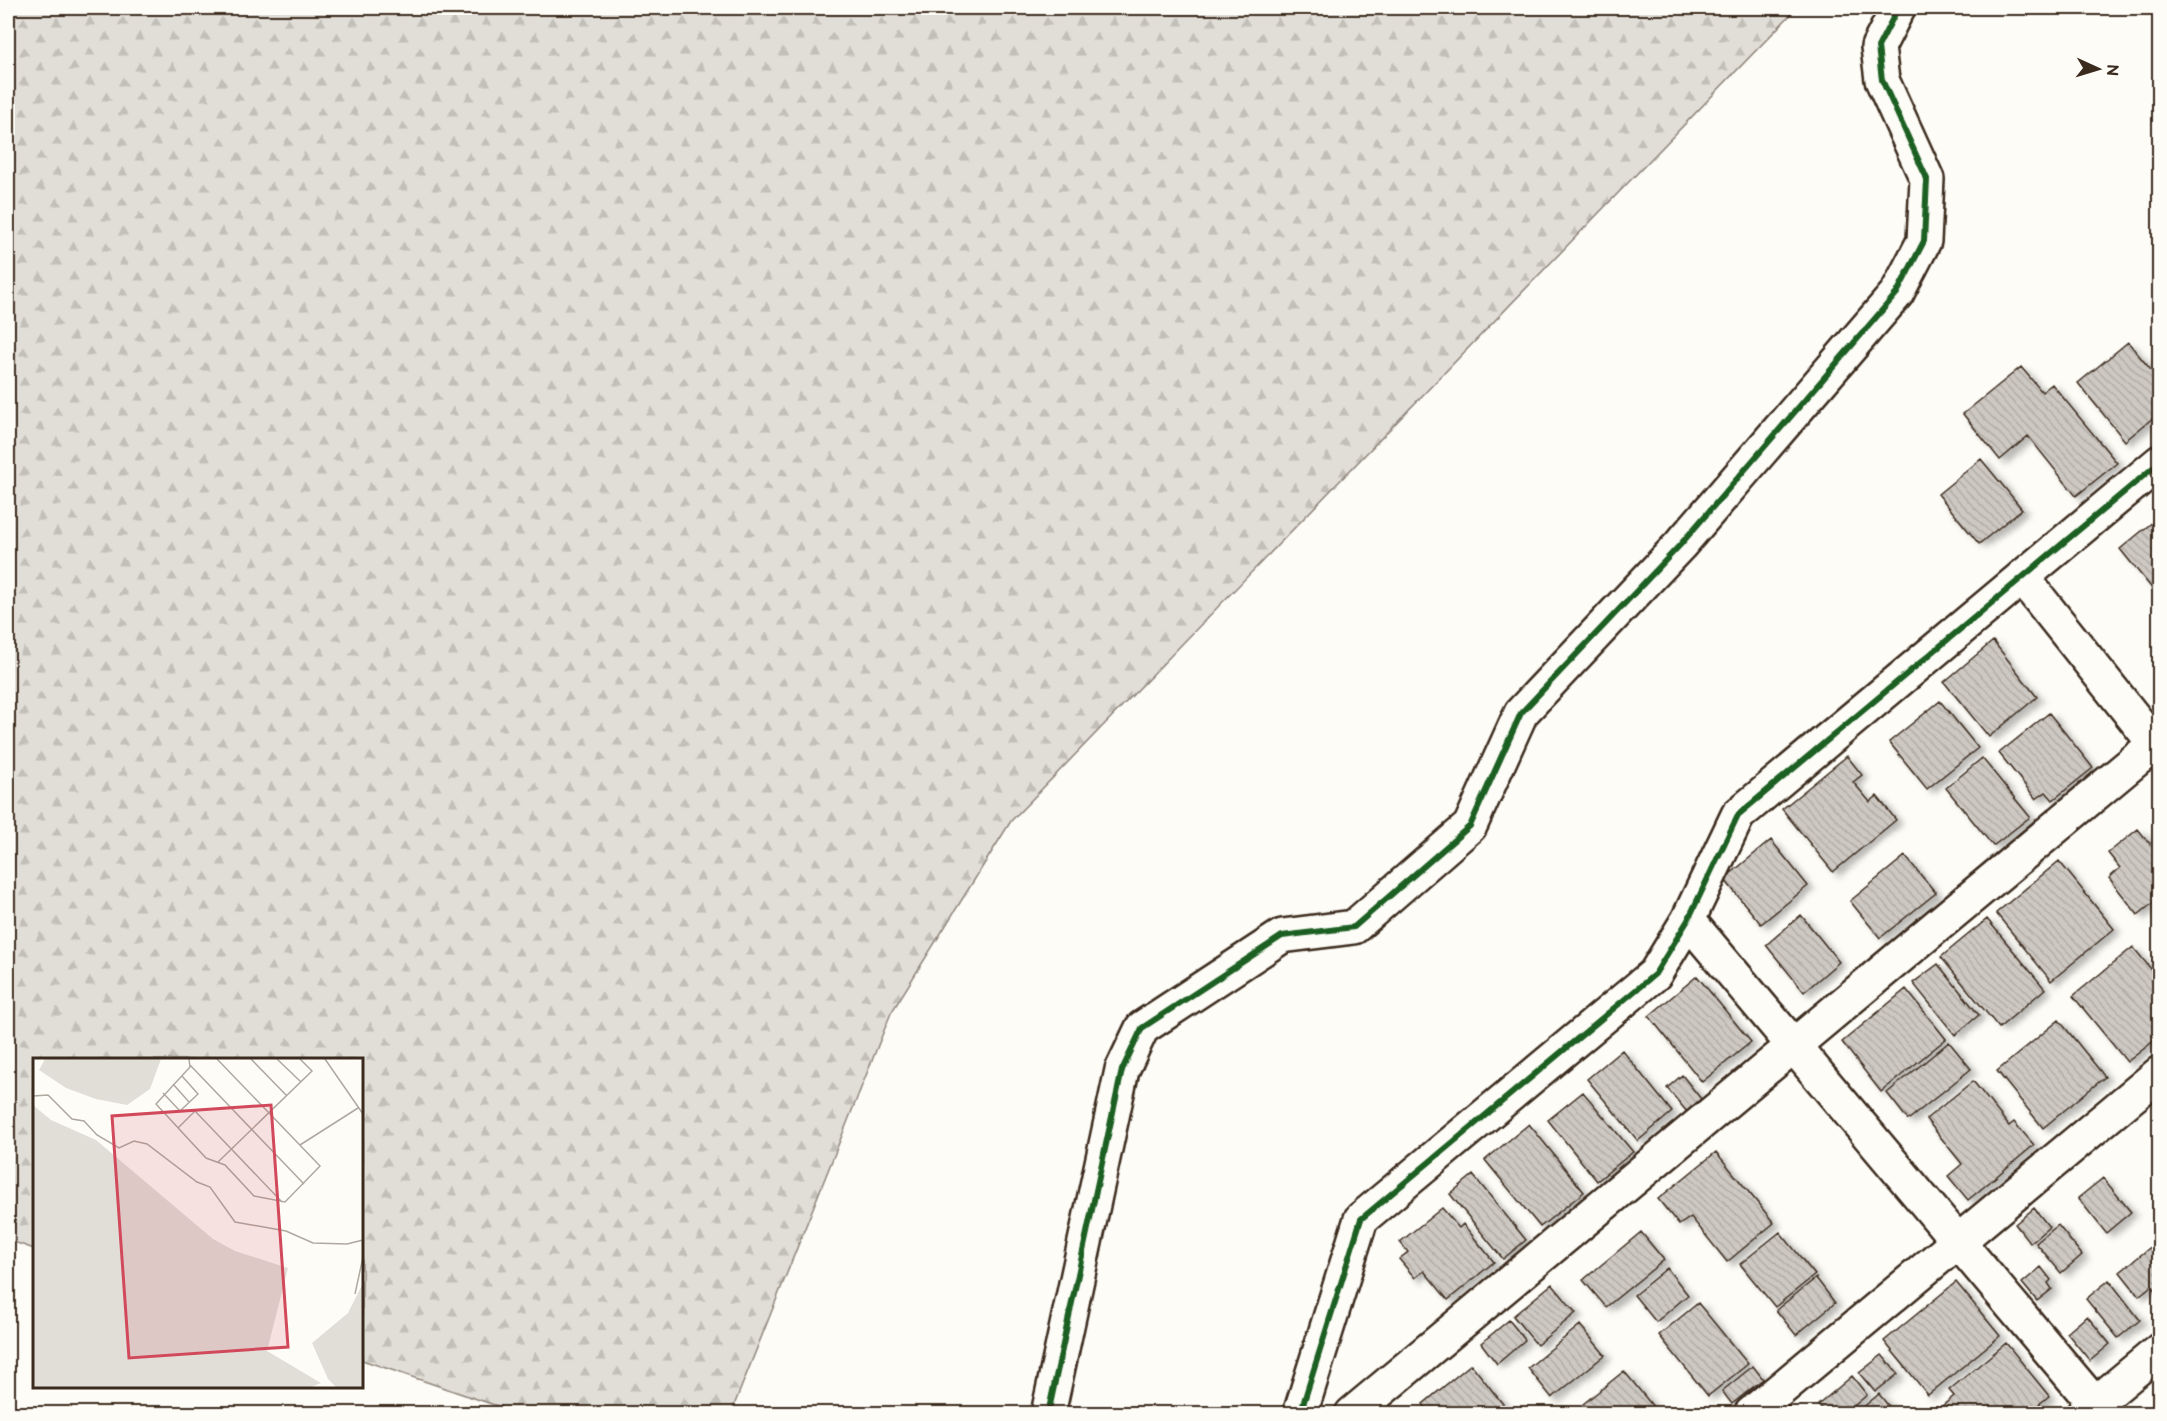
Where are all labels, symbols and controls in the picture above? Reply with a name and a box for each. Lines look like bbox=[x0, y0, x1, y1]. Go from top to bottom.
north arrow bbox=[2068, 39, 2128, 99]
text: N bbox=[2102, 63, 2121, 77]
inset map bbox=[33, 1058, 363, 1388]

